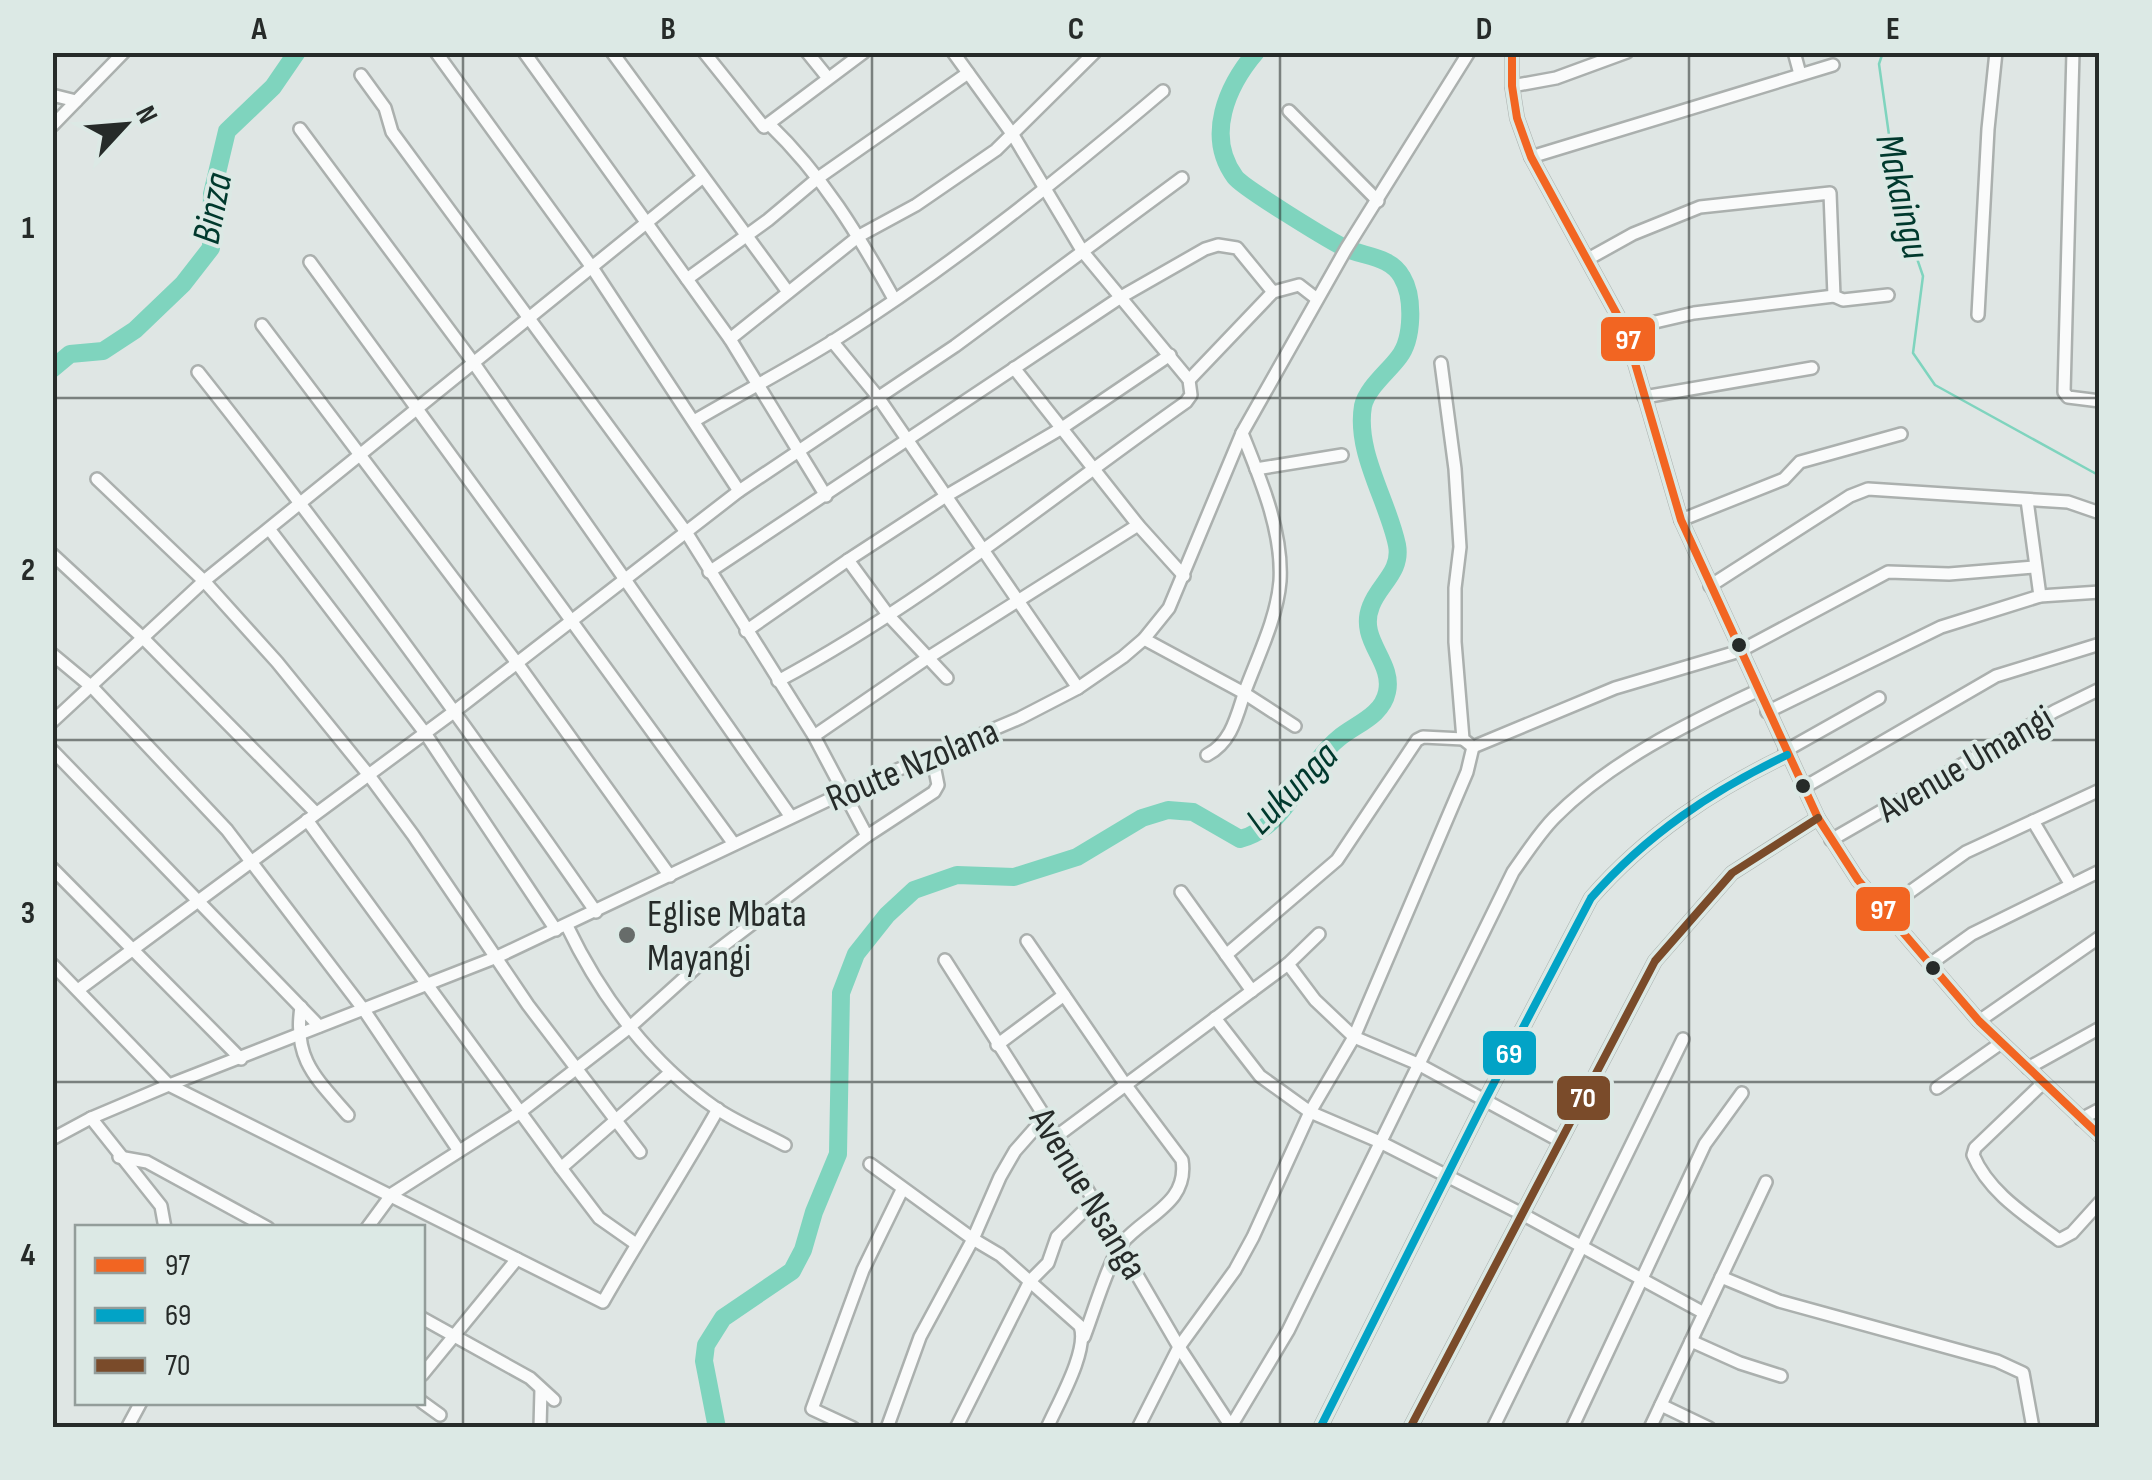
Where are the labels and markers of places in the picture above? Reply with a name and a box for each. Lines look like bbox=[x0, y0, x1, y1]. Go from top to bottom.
unlabelled marker bbox=[1729, 635, 1749, 655]
unlabelled marker bbox=[1793, 776, 1813, 796]
place label: Eglise Mbata Mayangi bbox=[647, 892, 807, 981]
marker: Eglise Mbata Mayangi bbox=[616, 924, 638, 946]
unlabelled marker bbox=[1923, 958, 1943, 978]

